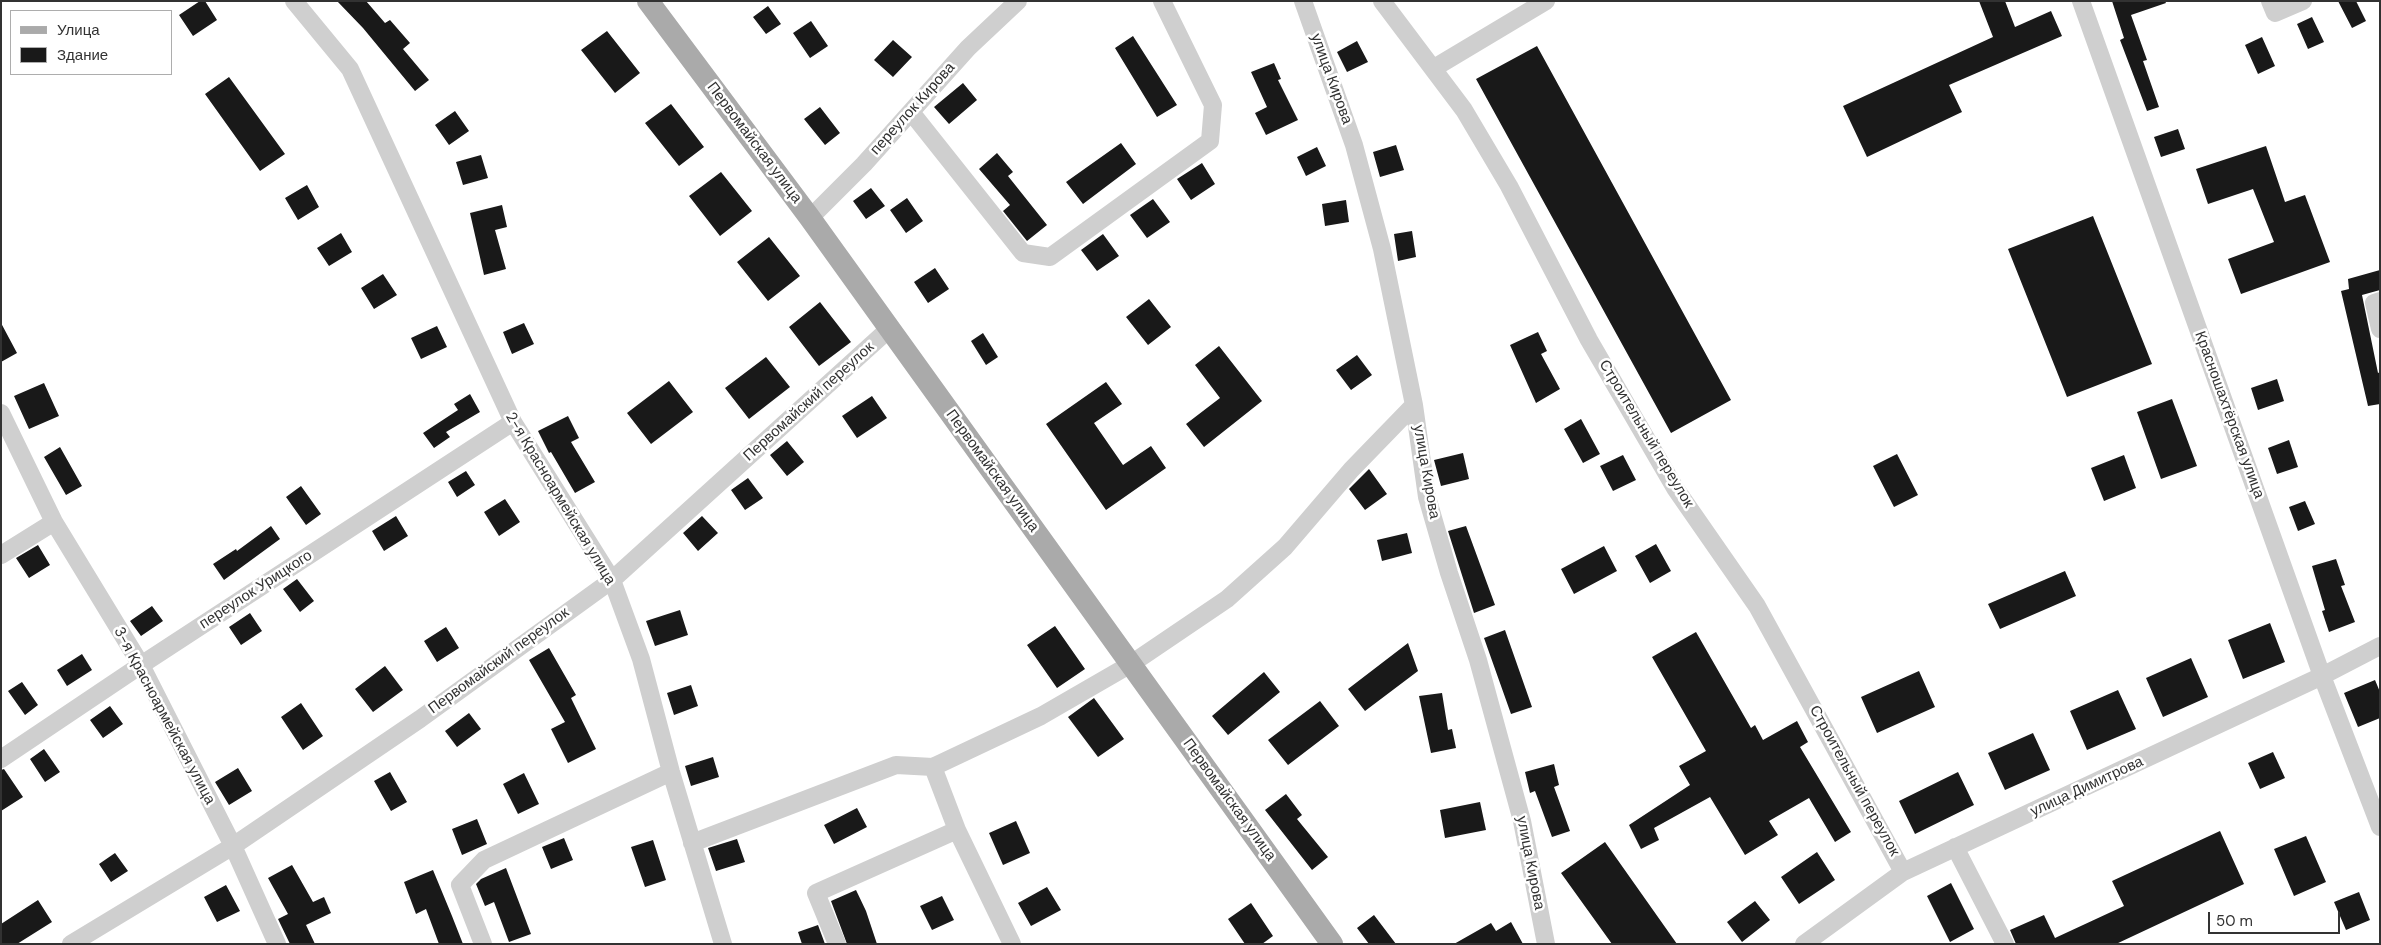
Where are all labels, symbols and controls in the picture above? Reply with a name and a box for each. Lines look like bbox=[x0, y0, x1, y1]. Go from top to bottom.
legend bbox=[10, 10, 172, 75]
text: Улица bbox=[57, 20, 100, 40]
street label: улица Кирова bbox=[1306, 31, 1356, 127]
text: Здание bbox=[57, 45, 108, 65]
street label: переулок Кирова bbox=[867, 59, 959, 159]
street label: Первомайская улица bbox=[703, 79, 805, 207]
street label: Красношахтёрская улица bbox=[2190, 329, 2268, 501]
street label: Первомайский переулок bbox=[740, 339, 878, 465]
street label: Строительный переулок bbox=[1595, 357, 1697, 511]
street label: Первомайская улица bbox=[942, 406, 1042, 536]
street label: 2-я Красноармейская улица bbox=[501, 409, 619, 589]
street label: улица Кирова bbox=[1409, 424, 1443, 520]
street label: переулок Урицкого bbox=[196, 547, 316, 633]
street label: Первомайский переулок bbox=[425, 604, 573, 718]
street label: 3-я Красноармейская улица bbox=[109, 624, 219, 808]
street label: Строительный переулок bbox=[1805, 703, 1903, 859]
street label: Первомайская улица bbox=[1179, 735, 1279, 865]
street label: улица Димитрова bbox=[2028, 753, 2146, 821]
street label: улица Кирова bbox=[1512, 815, 1548, 911]
scale bar bbox=[2211, 902, 2344, 934]
text: 50 m bbox=[2216, 911, 2253, 931]

